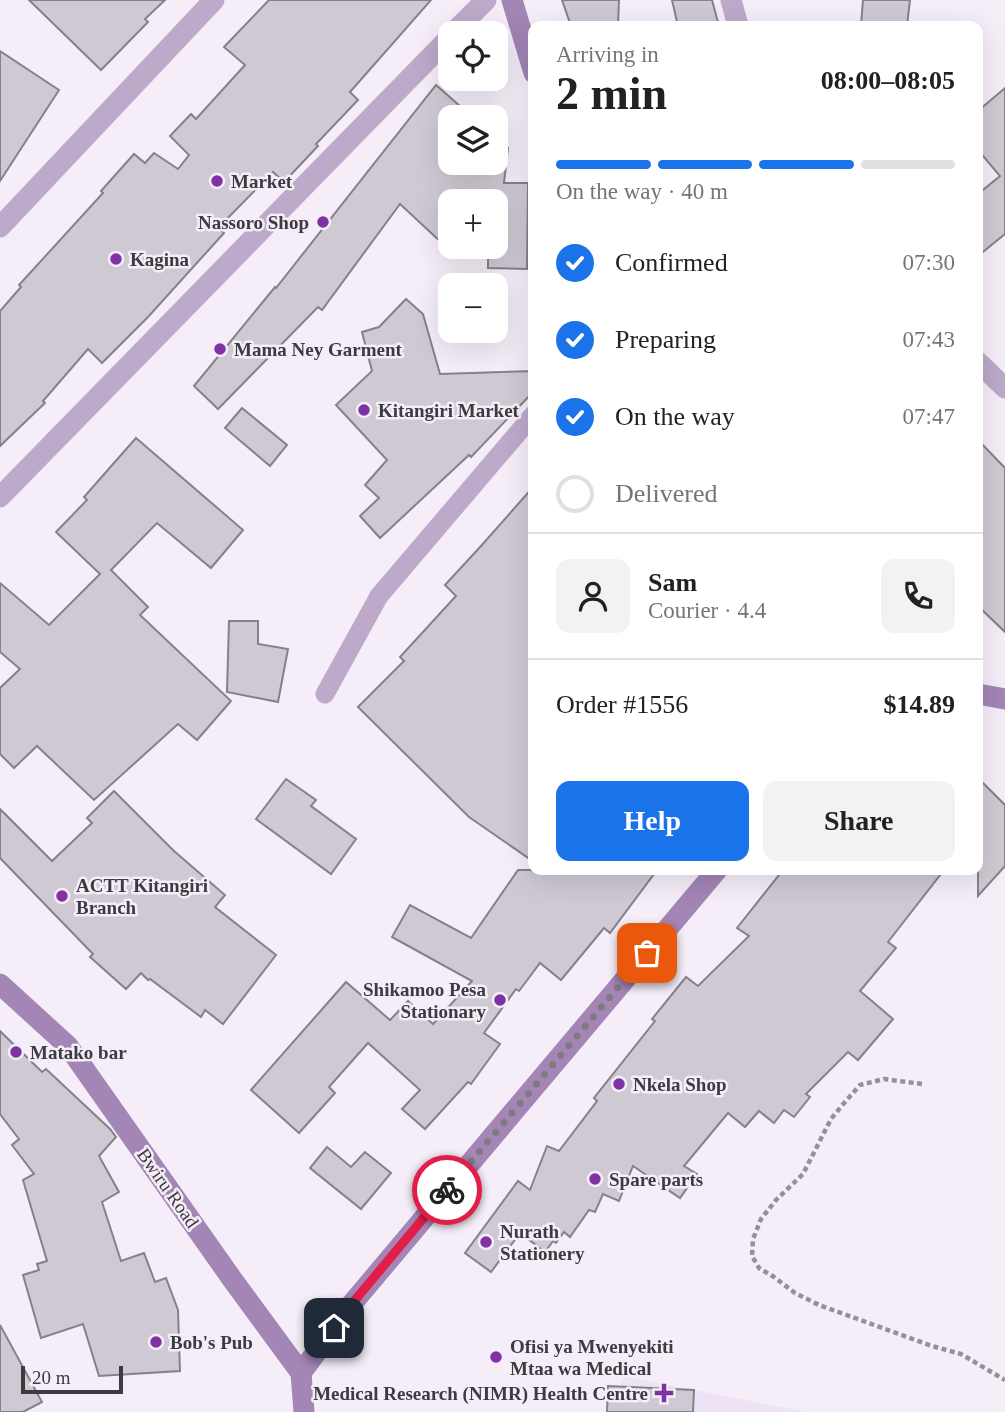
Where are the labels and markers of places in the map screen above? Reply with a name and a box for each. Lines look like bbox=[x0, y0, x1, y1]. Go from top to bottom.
place label: Market bbox=[231, 171, 293, 192]
marker: Market bbox=[209, 173, 225, 189]
place label: Nassoro Shop bbox=[198, 212, 309, 233]
marker: Nassoro Shop bbox=[315, 214, 331, 230]
place label: Kagina bbox=[130, 249, 190, 270]
marker: Kagina bbox=[108, 251, 124, 267]
place label: Mama Ney Garment bbox=[234, 339, 402, 360]
marker: Mama Ney Garment bbox=[212, 341, 228, 357]
place label: Kitangiri Market bbox=[378, 400, 520, 421]
marker: Kitangiri Market bbox=[356, 402, 372, 418]
place label: ACTT Kitangiri Branch bbox=[76, 875, 208, 918]
marker: ACTT Kitangiri Branch bbox=[54, 888, 70, 904]
pin bbox=[617, 923, 677, 983]
place label: Shikamoo Pesa Stationary bbox=[363, 979, 487, 1022]
marker: Shikamoo Pesa Stationary bbox=[492, 992, 508, 1008]
place label: Matako bar bbox=[30, 1042, 127, 1063]
marker: Matako bar bbox=[8, 1044, 24, 1060]
place label: Nkela Shop bbox=[633, 1074, 726, 1095]
marker: Nkela Shop bbox=[611, 1076, 627, 1092]
place label: Spare parts bbox=[609, 1169, 703, 1190]
marker: Spare parts bbox=[587, 1171, 603, 1187]
place label: Nurath Stationery bbox=[500, 1221, 585, 1264]
marker: Nurath Stationery bbox=[478, 1234, 494, 1250]
pin bbox=[304, 1298, 364, 1358]
place label: Bob's Pub bbox=[170, 1332, 253, 1353]
marker: Bob's Pub bbox=[148, 1334, 164, 1350]
place label: Ofisi ya Mwenyekiti Mtaa wa Medical bbox=[510, 1336, 674, 1379]
marker: Ofisi ya Mwenyekiti Mtaa wa Medical bbox=[488, 1349, 504, 1365]
place label: Medical Research (NIMR) Health Centre bbox=[313, 1383, 648, 1405]
marker: Medical Research (NIMR) Health Centre bbox=[654, 1383, 674, 1403]

